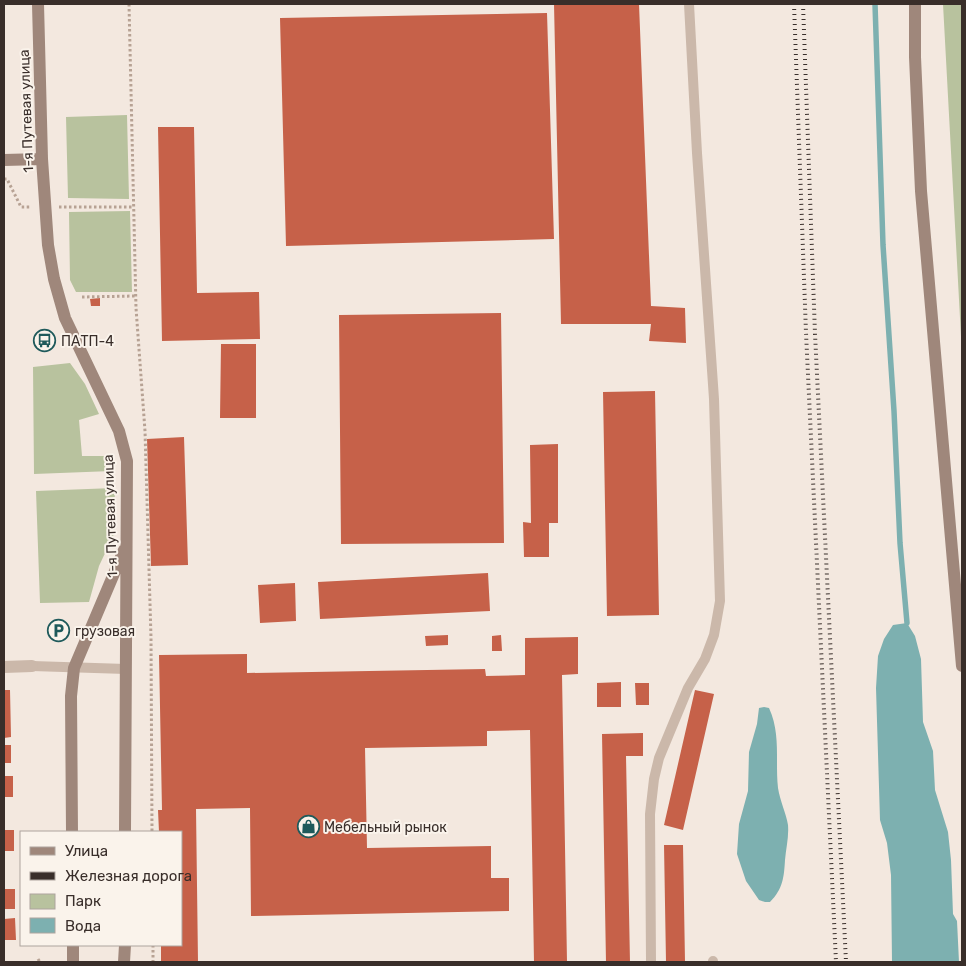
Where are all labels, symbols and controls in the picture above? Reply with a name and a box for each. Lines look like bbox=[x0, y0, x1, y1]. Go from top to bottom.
street label: 1-я Путевая улица bbox=[16, 49, 37, 173]
bus stop icon: ПАТП-4 bbox=[33, 329, 57, 353]
place label: ПАТП-4 bbox=[61, 333, 114, 350]
street label: 1-я Путевая улица bbox=[100, 454, 121, 578]
parking icon: грузовая bbox=[47, 619, 71, 643]
place label: грузовая bbox=[75, 623, 135, 640]
shop icon: Мебельный рынок bbox=[296, 815, 320, 839]
place label: Мебельный рынок bbox=[324, 819, 447, 836]
legend bbox=[20, 831, 182, 946]
text: Улица bbox=[65, 842, 108, 860]
text: Железная дорога bbox=[65, 867, 192, 885]
text: Парк bbox=[65, 892, 101, 910]
text: Вода bbox=[65, 917, 101, 935]

